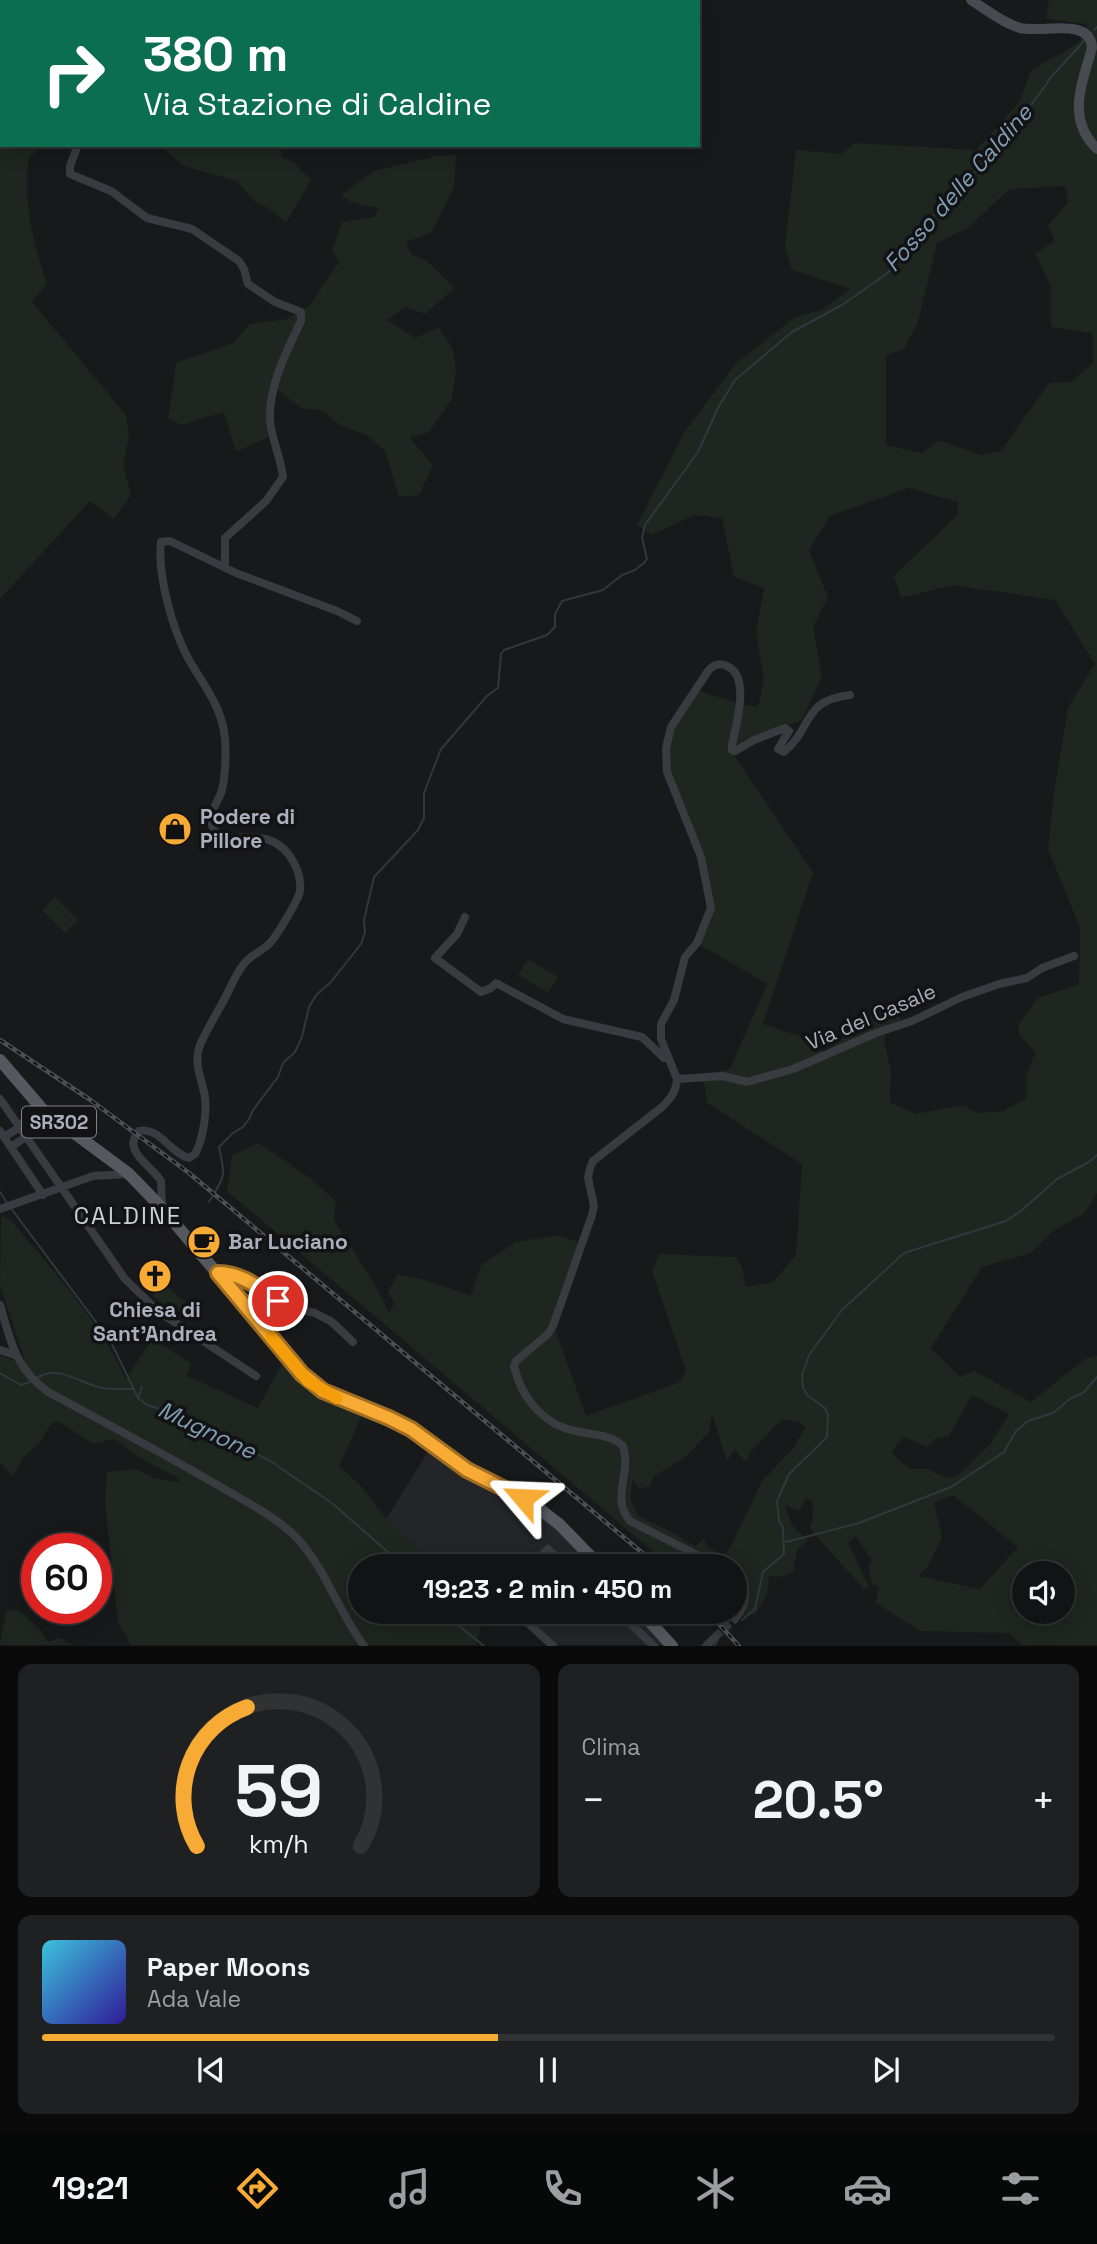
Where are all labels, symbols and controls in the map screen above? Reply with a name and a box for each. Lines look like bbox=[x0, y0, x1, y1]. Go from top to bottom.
text: 380 m bbox=[143, 23, 288, 85]
icon: right bbox=[28, 28, 119, 119]
text: Via Stazione di Caldine bbox=[143, 84, 491, 124]
water label: Fosso delle Caldine bbox=[877, 97, 1040, 278]
place label: Podere di Pillore bbox=[200, 803, 295, 854]
shop icon: Podere di Pillore bbox=[156, 810, 194, 848]
street label: Via del Casale bbox=[802, 977, 940, 1056]
road number: SR302 bbox=[22, 1106, 96, 1138]
district label: CALDINE bbox=[74, 1200, 182, 1231]
cafe icon: Bar Luciano bbox=[185, 1223, 223, 1261]
place label: Bar Luciano bbox=[228, 1228, 348, 1255]
church icon: Chiesa di Sant'Andrea bbox=[136, 1257, 174, 1295]
pin bbox=[248, 1271, 308, 1331]
icon: arrive bbox=[259, 1282, 297, 1320]
place label: Chiesa di Sant'Andrea bbox=[93, 1296, 217, 1347]
water label: Mugnone bbox=[153, 1394, 262, 1466]
position arrow bbox=[486, 1461, 560, 1535]
speed limit sign: 60 bbox=[21, 1533, 112, 1624]
map controls bbox=[1012, 1561, 1075, 1624]
button: sound bbox=[1012, 1561, 1075, 1624]
text: 19:23 · 2 min · 450 m bbox=[423, 1572, 672, 1606]
text: Clima bbox=[582, 1732, 641, 1762]
text: 59 bbox=[234, 1745, 323, 1838]
text: 20.5° bbox=[753, 1767, 884, 1833]
text: − bbox=[582, 1776, 605, 1824]
text: + bbox=[1031, 1776, 1055, 1824]
text: km/h bbox=[249, 1828, 309, 1860]
text: Paper Moons bbox=[147, 1950, 310, 1984]
text: Ada Vale bbox=[147, 1984, 241, 2014]
icon: previous bbox=[192, 2051, 230, 2089]
icon: pause bbox=[529, 2051, 567, 2089]
icon: next bbox=[867, 2051, 905, 2089]
icon: directions bbox=[233, 2164, 282, 2213]
icon: music bbox=[385, 2164, 434, 2213]
icon: phone bbox=[538, 2164, 587, 2213]
icon: climate bbox=[691, 2164, 740, 2213]
icon: car bbox=[843, 2164, 892, 2213]
icon: filters bbox=[996, 2164, 1045, 2213]
text: 19:21 bbox=[52, 2168, 129, 2208]

